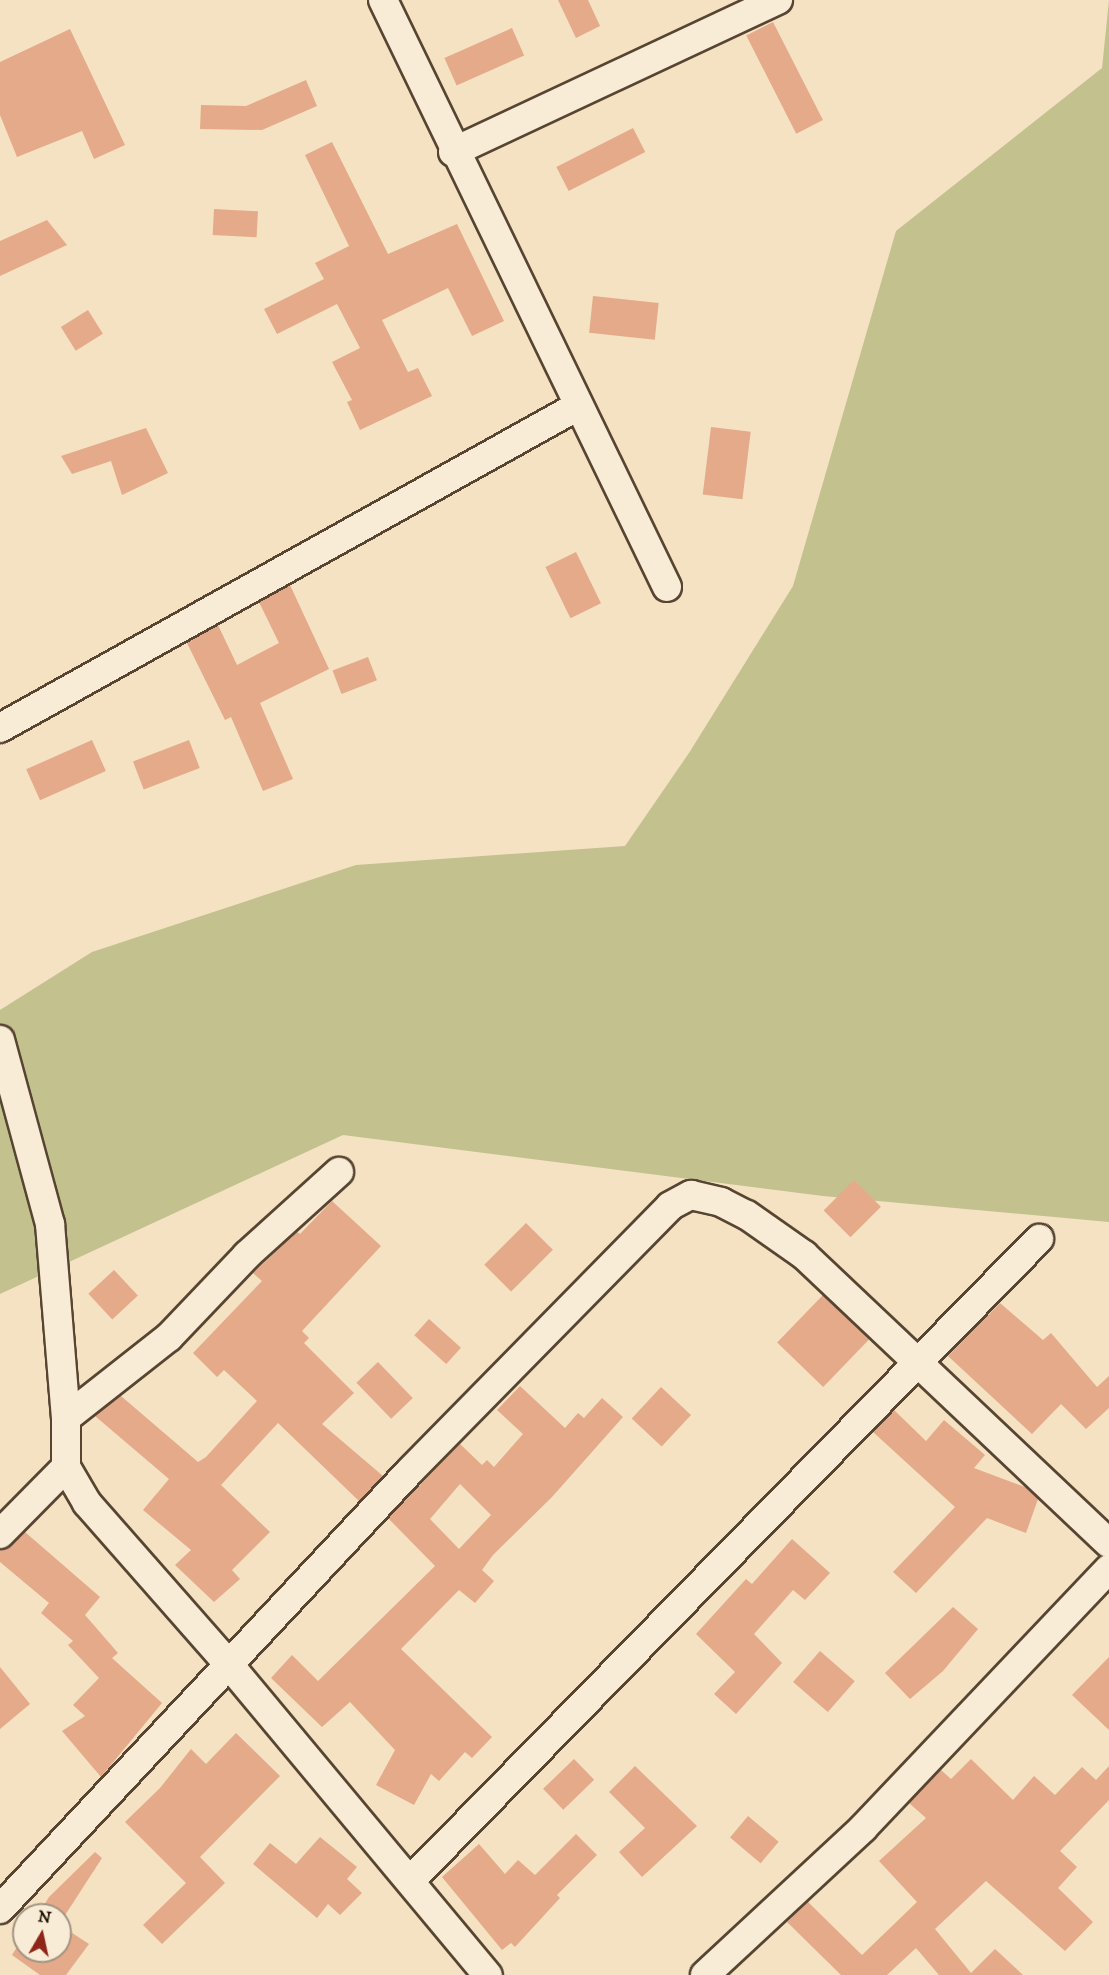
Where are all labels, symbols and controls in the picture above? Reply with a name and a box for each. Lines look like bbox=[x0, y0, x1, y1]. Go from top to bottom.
north arrow bbox=[12, 1903, 72, 1963]
text: N bbox=[36, 1906, 53, 1928]

